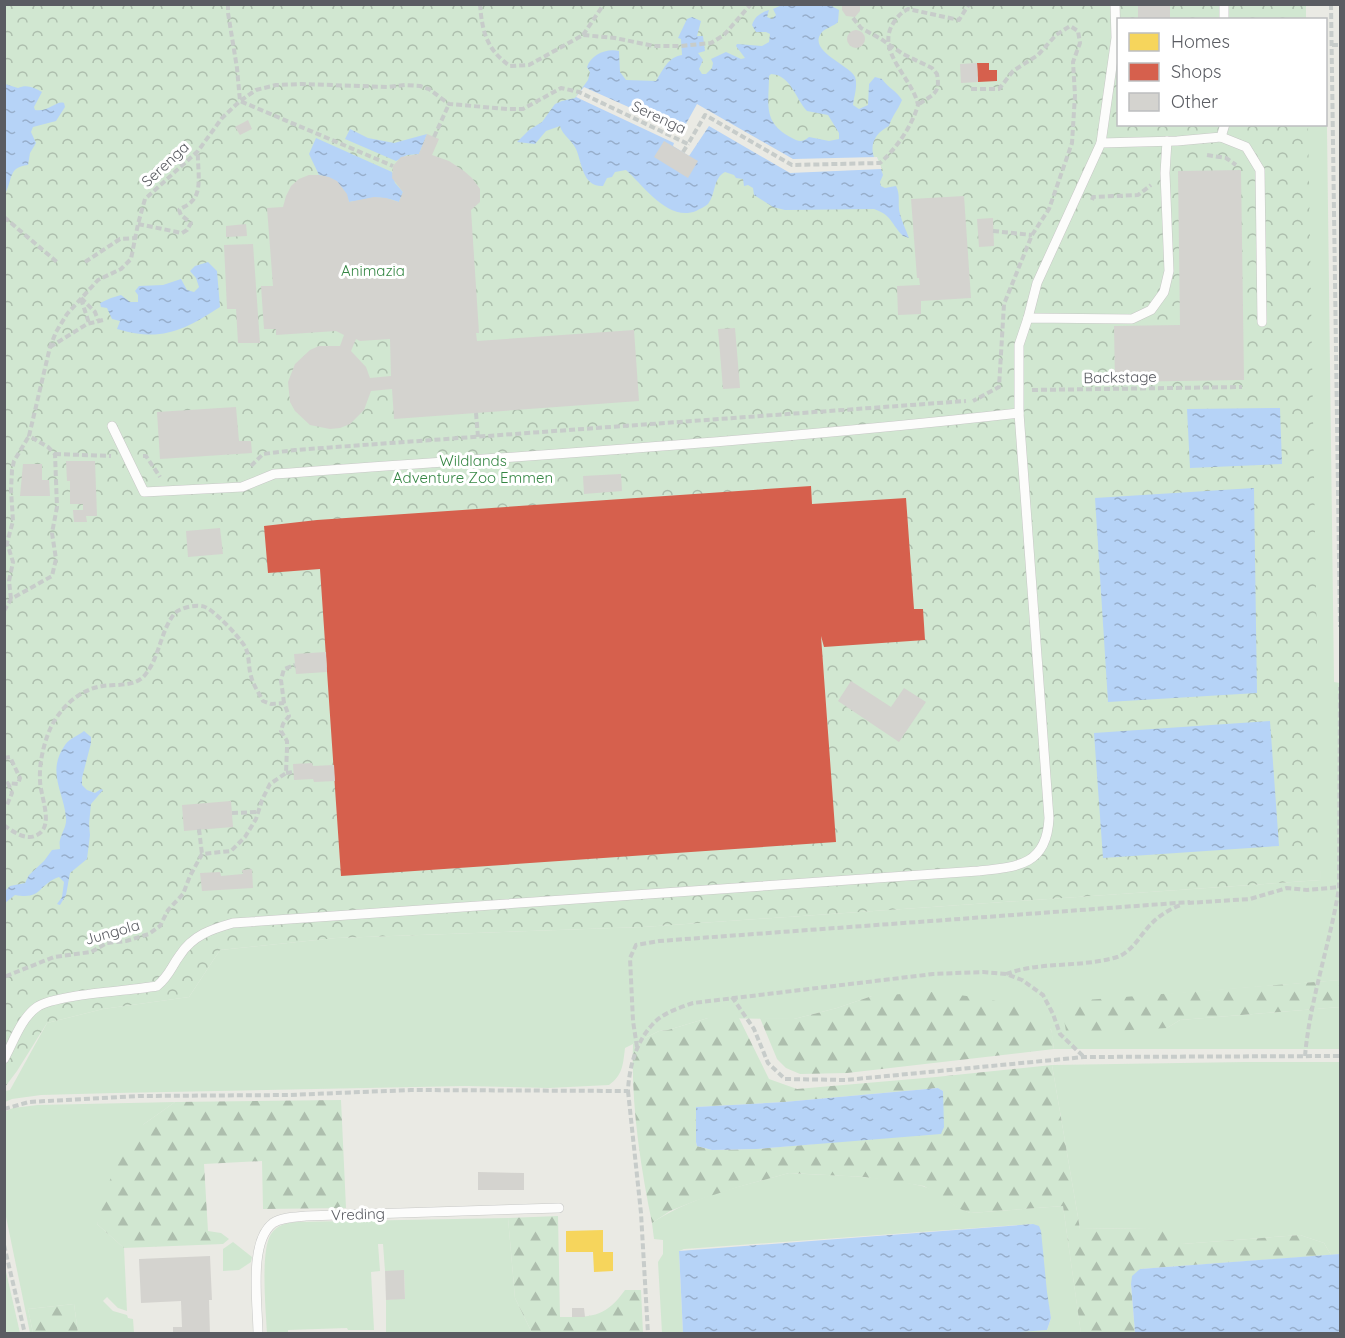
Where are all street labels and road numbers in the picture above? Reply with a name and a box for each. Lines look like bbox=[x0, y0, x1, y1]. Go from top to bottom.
street label: Serenga bbox=[629, 96, 689, 138]
street label: Serenga bbox=[137, 137, 193, 191]
street label: Backstage bbox=[1083, 367, 1157, 387]
street label: Jungola bbox=[82, 915, 142, 949]
street label: Vreding bbox=[331, 1204, 385, 1224]

